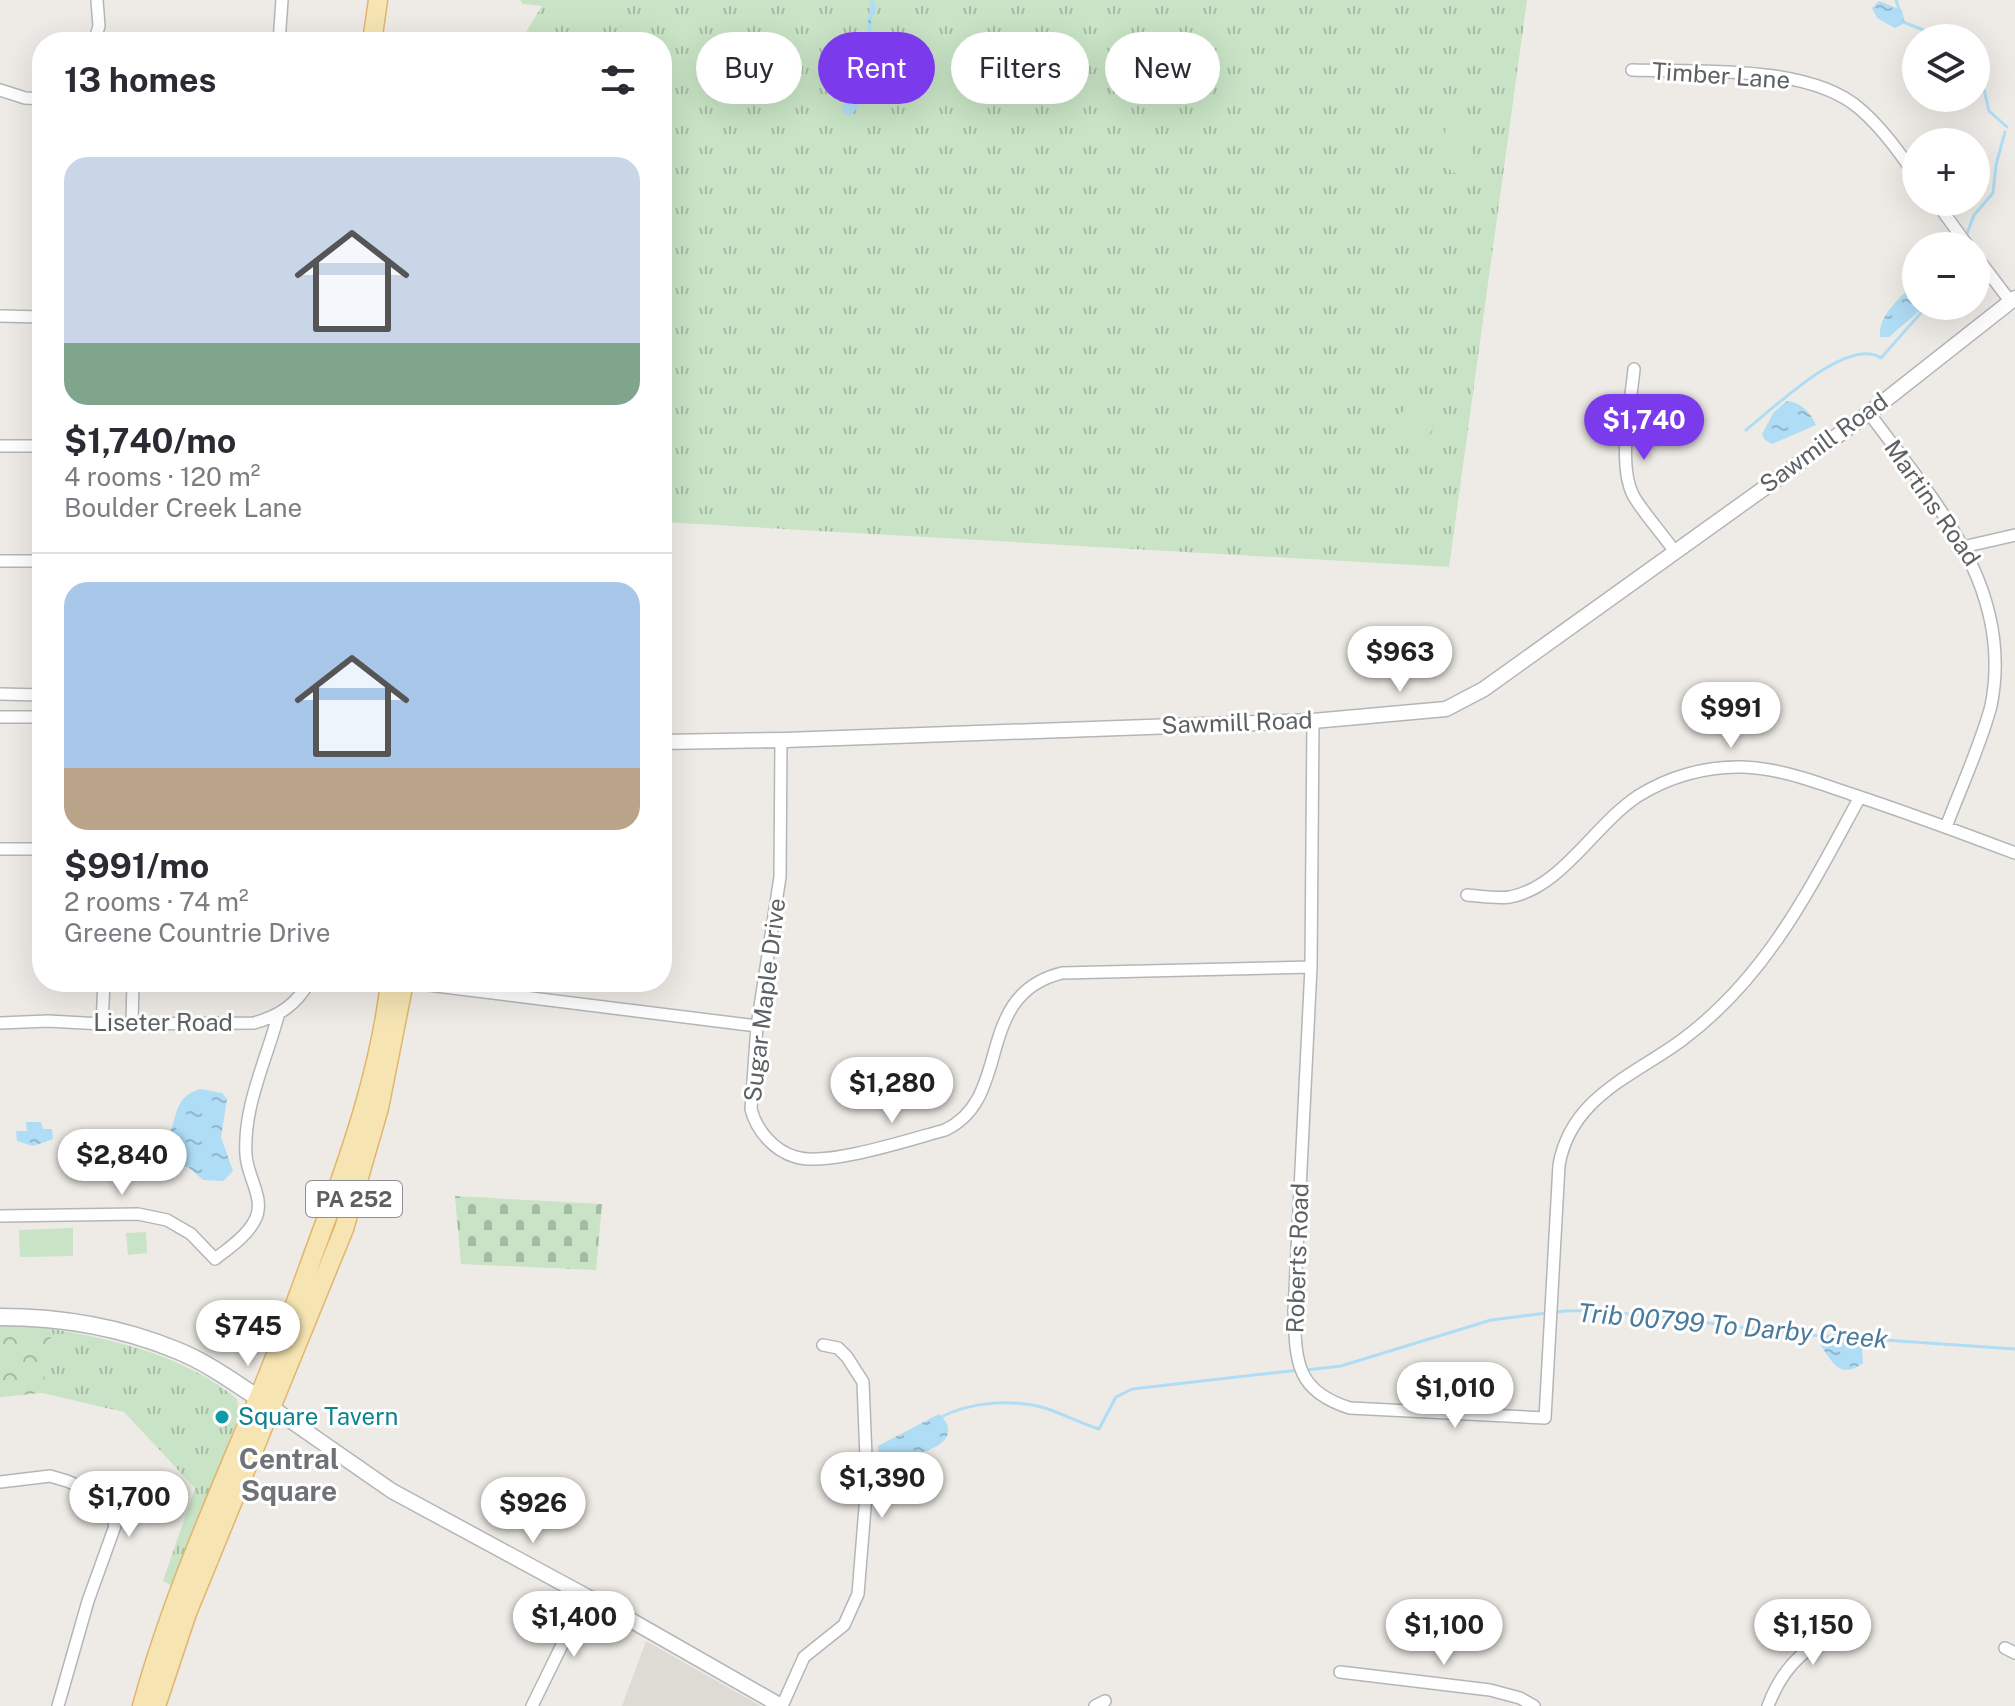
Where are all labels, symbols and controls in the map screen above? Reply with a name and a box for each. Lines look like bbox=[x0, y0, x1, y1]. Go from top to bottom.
map controls bbox=[1902, 24, 1990, 320]
button: layers bbox=[1902, 24, 1990, 112]
chip: Buy bbox=[696, 32, 802, 104]
chip: Rent bbox=[818, 32, 935, 104]
chip: Filters bbox=[951, 32, 1089, 104]
chip: New bbox=[1105, 32, 1220, 104]
street label: Timber Lane bbox=[1651, 56, 1791, 94]
icon: filters bbox=[596, 58, 640, 102]
text: 13 homes bbox=[64, 60, 216, 100]
button: + bbox=[1902, 128, 1990, 216]
icon: home bbox=[280, 209, 424, 353]
button: − bbox=[1902, 232, 1990, 320]
street label: Sawmill Road bbox=[1754, 386, 1893, 498]
pin: $1,740 bbox=[1579, 394, 1709, 462]
text: $1,740 bbox=[1602, 404, 1686, 435]
text: $1,740/mo bbox=[64, 421, 236, 461]
street label: Martins Road bbox=[1879, 434, 1987, 571]
text: 4 rooms · 120 m² bbox=[64, 461, 260, 492]
text: Boulder Creek Lane bbox=[64, 492, 302, 523]
pin: $963 bbox=[1353, 626, 1447, 694]
icon: home bbox=[280, 634, 424, 778]
text: $963 bbox=[1365, 636, 1435, 667]
pin: $991 bbox=[1684, 682, 1778, 750]
text: $991 bbox=[1699, 692, 1763, 723]
street label: Sawmill Road bbox=[1161, 705, 1313, 739]
text: $991/mo bbox=[64, 846, 209, 886]
text: 2 rooms · 74 m² bbox=[64, 886, 249, 917]
street label: Sugar Maple Drive bbox=[738, 896, 790, 1103]
text: Greene Countrie Drive bbox=[64, 917, 330, 948]
street label: Liseter Road bbox=[93, 1008, 233, 1036]
pin: $1,280 bbox=[827, 1057, 957, 1125]
text: $1,280 bbox=[848, 1067, 936, 1098]
pin: $2,840 bbox=[57, 1129, 187, 1197]
text: $2,840 bbox=[76, 1139, 168, 1170]
road number: PA 252 bbox=[306, 1181, 402, 1217]
street label: Roberts Road bbox=[1280, 1182, 1314, 1334]
water label: Trib 00799 To Darby Creek bbox=[1577, 1296, 1889, 1355]
pin: $745 bbox=[201, 1300, 295, 1368]
text: $745 bbox=[214, 1310, 282, 1341]
pin: $1,010 bbox=[1390, 1362, 1520, 1430]
text: $1,010 bbox=[1415, 1372, 1495, 1403]
place label: Square Tavern bbox=[238, 1402, 398, 1430]
marker: Square Tavern bbox=[213, 1408, 231, 1426]
district label: Central Square bbox=[239, 1442, 339, 1507]
pin: $1,390 bbox=[817, 1452, 947, 1520]
text: $1,390 bbox=[838, 1462, 926, 1493]
pin: $1,700 bbox=[64, 1471, 194, 1539]
pin: $926 bbox=[486, 1477, 580, 1545]
text: $1,700 bbox=[87, 1481, 171, 1512]
text: $926 bbox=[499, 1487, 567, 1518]
pin: $1,400 bbox=[509, 1591, 639, 1659]
pin: $1,100 bbox=[1379, 1599, 1509, 1667]
pin: $1,150 bbox=[1748, 1599, 1878, 1667]
text: $1,400 bbox=[531, 1601, 617, 1632]
text: $1,100 bbox=[1404, 1609, 1484, 1640]
text: $1,150 bbox=[1772, 1609, 1854, 1640]

